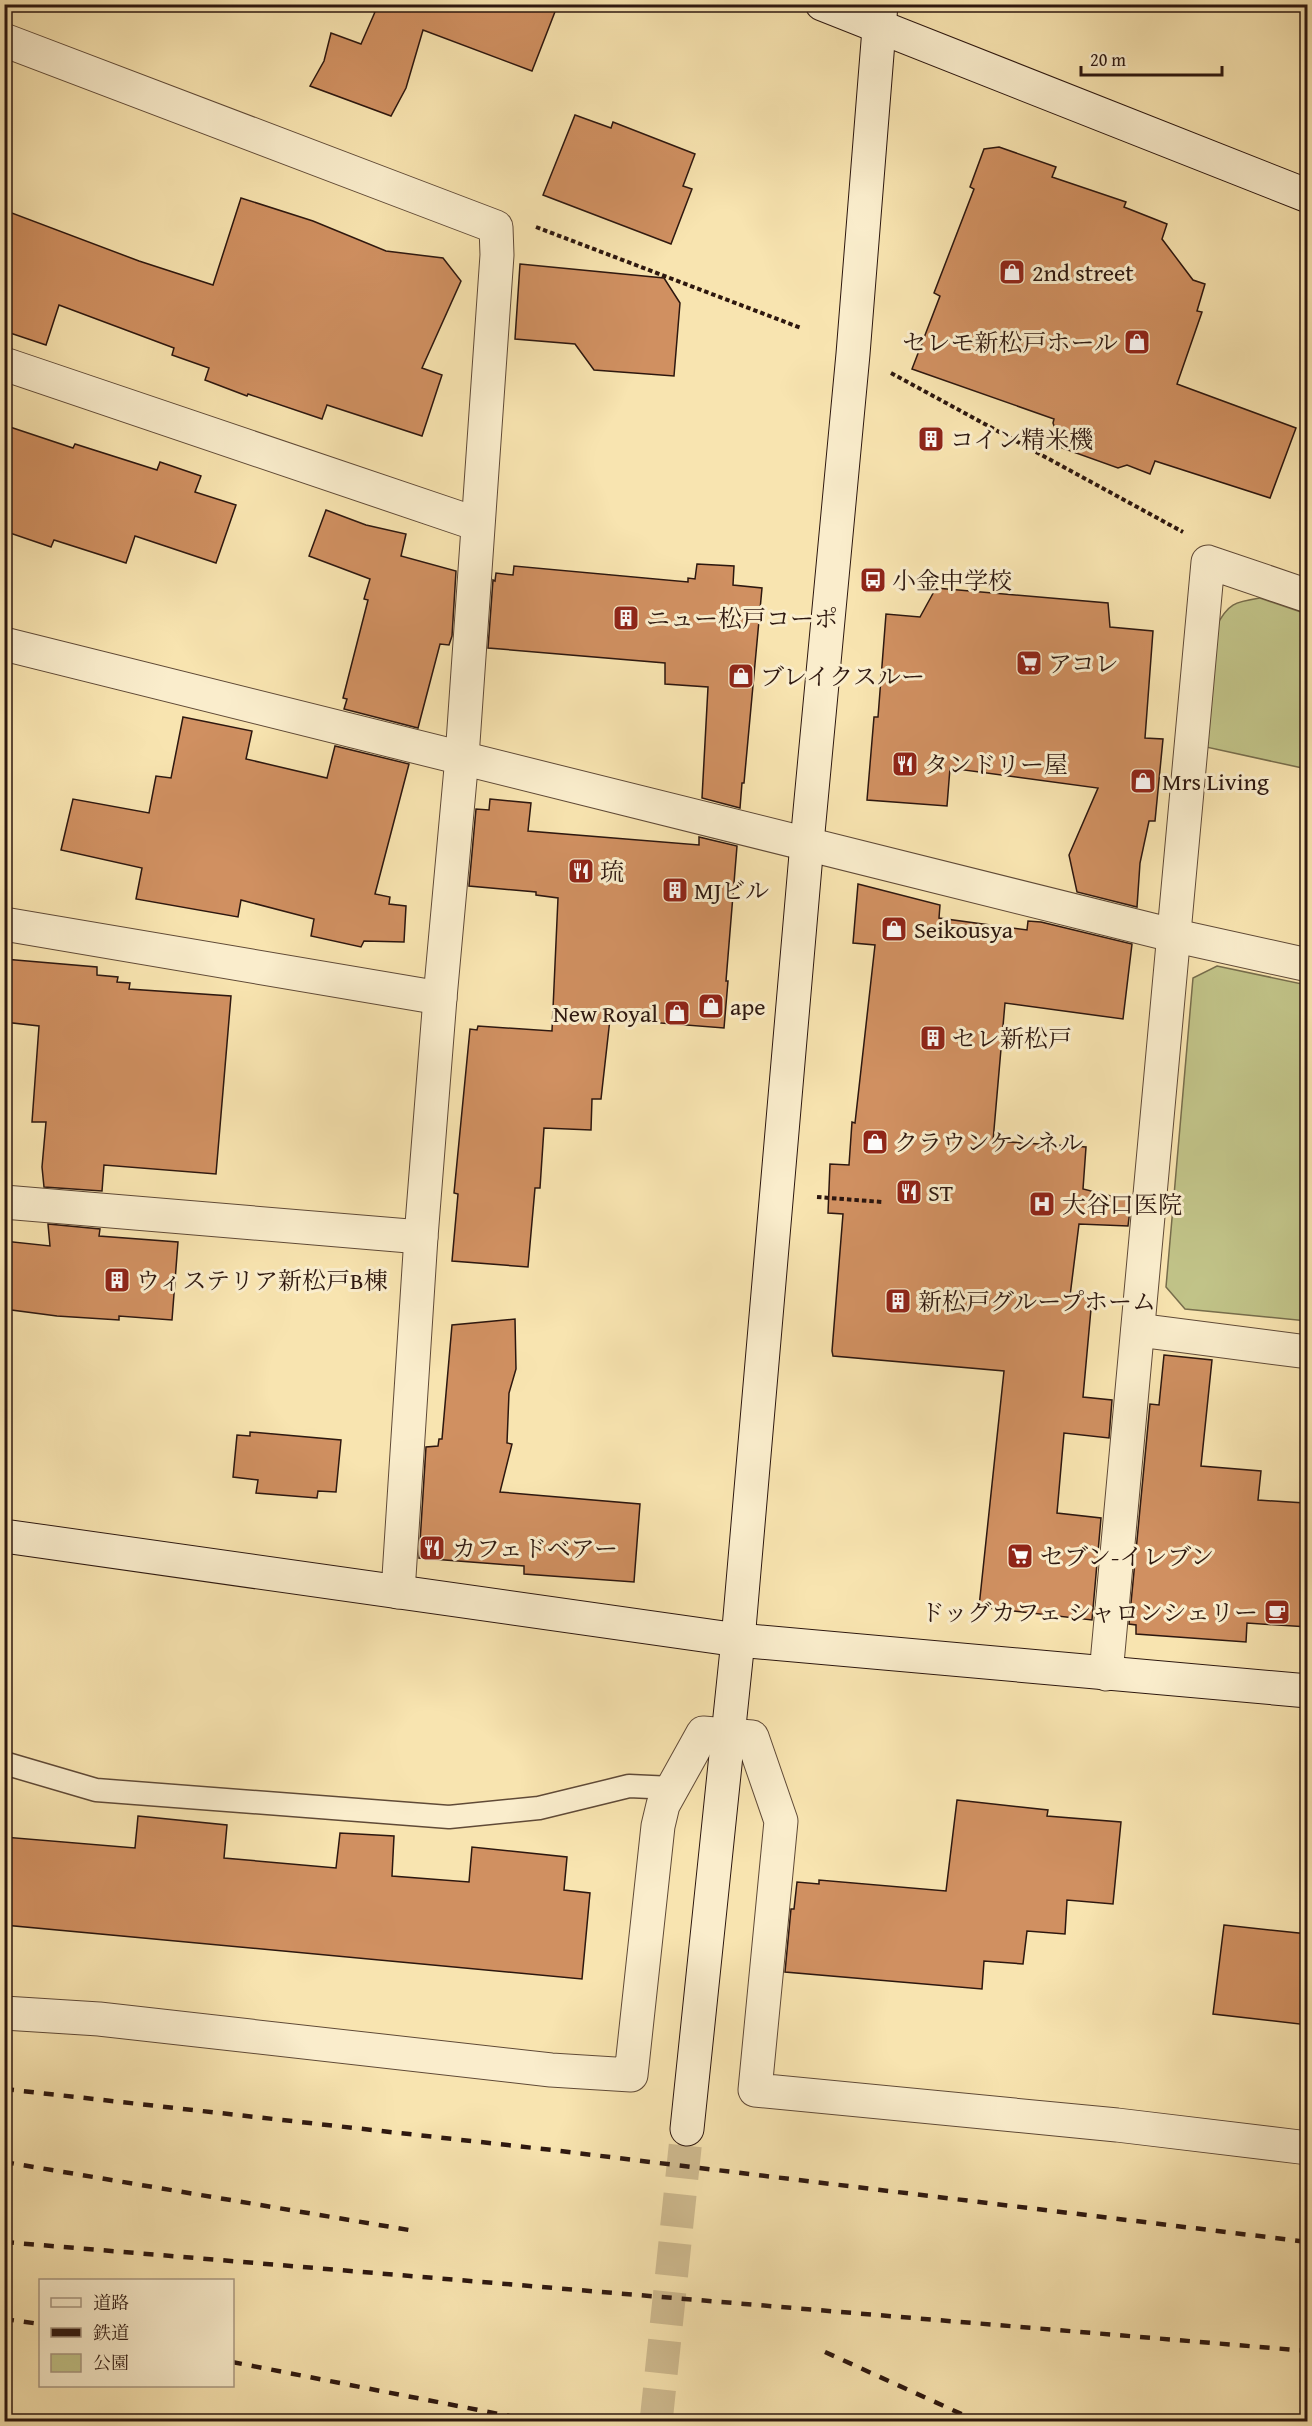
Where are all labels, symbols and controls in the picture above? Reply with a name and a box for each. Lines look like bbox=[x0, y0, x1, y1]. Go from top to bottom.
scale bar bbox=[1081, 39, 1222, 77]
text: 20 m bbox=[1090, 46, 1126, 73]
place label: 2nd street bbox=[1032, 255, 1134, 290]
shop icon: 2nd street bbox=[997, 257, 1027, 287]
place label: セレモ新松戸ホール bbox=[902, 325, 1118, 360]
shop icon: セレモ新松戸ホール bbox=[1122, 327, 1152, 357]
place label: コイン精米機 bbox=[950, 422, 1093, 457]
building icon: コイン精米機 bbox=[916, 424, 946, 454]
place label: 小金中学校 bbox=[892, 563, 1012, 598]
bus stop icon: 小金中学校 bbox=[858, 565, 888, 595]
place label: ニュー松戸コーポ bbox=[646, 601, 838, 636]
building icon: ニュー松戸コーポ bbox=[611, 603, 641, 633]
place label: アコレ bbox=[1048, 646, 1119, 681]
supermarket icon: アコレ bbox=[1014, 648, 1044, 678]
place label: ブレイクスルー bbox=[760, 659, 925, 694]
shop icon: ブレイクスルー bbox=[726, 661, 756, 691]
place label: タンドリー屋 bbox=[924, 747, 1068, 782]
restaurant icon: タンドリー屋 bbox=[890, 749, 920, 779]
place label: Mrs Living bbox=[1162, 764, 1269, 799]
shop icon: Mrs Living bbox=[1128, 766, 1158, 796]
place label: 琉 bbox=[600, 854, 624, 889]
restaurant icon: 琉 bbox=[566, 856, 596, 886]
place label: MJビル bbox=[694, 873, 769, 908]
building icon: MJビル bbox=[660, 875, 690, 905]
place label: Seikousya bbox=[914, 912, 1014, 947]
shop icon: Seikousya bbox=[879, 914, 909, 944]
place label: ape bbox=[730, 989, 766, 1024]
shop icon: ape bbox=[696, 991, 726, 1021]
place label: New Royal bbox=[553, 996, 658, 1031]
shop icon: New Royal bbox=[662, 998, 692, 1028]
place label: セレ新松戸 bbox=[952, 1021, 1072, 1056]
building icon: セレ新松戸 bbox=[918, 1023, 948, 1053]
place label: クラウンケンネル bbox=[894, 1125, 1084, 1160]
shop icon: クラウンケンネル bbox=[860, 1127, 890, 1157]
place label: ST bbox=[928, 1175, 953, 1210]
restaurant icon: ST bbox=[894, 1177, 924, 1207]
place label: 大谷口医院 bbox=[1062, 1187, 1182, 1222]
hospital icon: 大谷口医院 bbox=[1027, 1189, 1057, 1219]
place label: ウィステリア新松戸B棟 bbox=[136, 1263, 388, 1298]
building icon: ウィステリア新松戸B棟 bbox=[102, 1265, 132, 1295]
place label: 新松戸グループホーム bbox=[918, 1284, 1156, 1319]
building icon: 新松戸グループホーム bbox=[883, 1286, 913, 1316]
place label: カフェドベアー bbox=[452, 1531, 618, 1566]
restaurant icon: カフェドベアー bbox=[417, 1533, 447, 1563]
place label: セブン-イレブン bbox=[1040, 1539, 1214, 1574]
supermarket icon: セブン-イレブン bbox=[1005, 1541, 1035, 1571]
place label: ドッグカフェ シャロンシェリー bbox=[920, 1595, 1258, 1630]
cafe icon: ドッグカフェ シャロンシェリー bbox=[1262, 1597, 1292, 1627]
legend bbox=[39, 2279, 234, 2387]
text: 道路 bbox=[93, 2289, 129, 2316]
text: 鉄道 bbox=[93, 2319, 129, 2346]
text: 公園 bbox=[93, 2349, 129, 2376]

